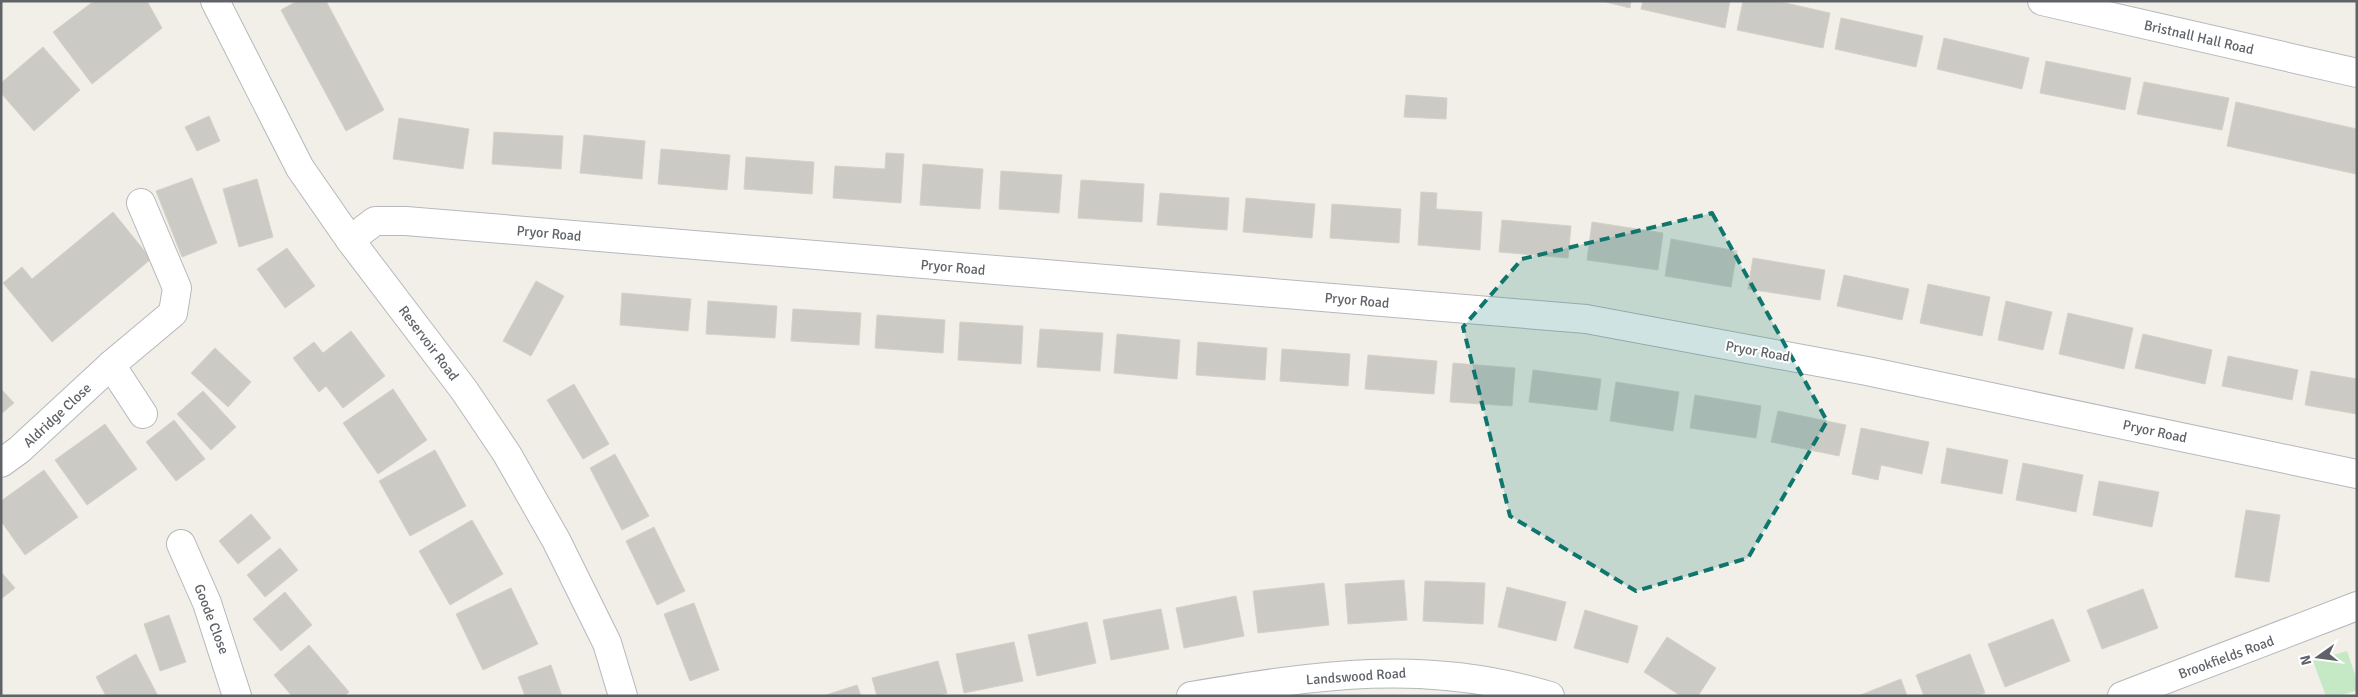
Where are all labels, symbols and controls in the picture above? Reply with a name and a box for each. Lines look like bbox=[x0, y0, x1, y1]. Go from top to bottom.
street label: Bristnall Hall Road bbox=[2142, 17, 2255, 58]
street label: Pryor Road bbox=[516, 222, 582, 245]
street label: Pryor Road bbox=[920, 256, 986, 279]
street label: Pryor Road bbox=[1324, 289, 1390, 312]
street label: Reservoir Road bbox=[395, 302, 462, 384]
street label: Pryor Road bbox=[1724, 337, 1791, 366]
street label: Aldridge Close bbox=[20, 380, 95, 451]
street label: Pryor Road bbox=[2121, 416, 2188, 447]
street label: Goode Close bbox=[190, 582, 233, 657]
street label: Brookfields Road bbox=[2176, 632, 2276, 683]
north arrow bbox=[2293, 632, 2343, 682]
text: N bbox=[2296, 653, 2315, 667]
street label: Landswood Road bbox=[1305, 665, 1407, 688]

